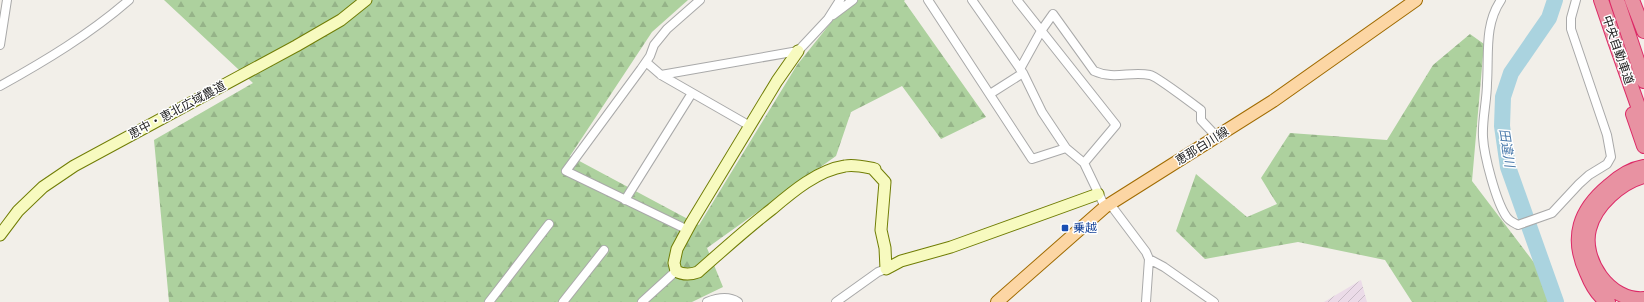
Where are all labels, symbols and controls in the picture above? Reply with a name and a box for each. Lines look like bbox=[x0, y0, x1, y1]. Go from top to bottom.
street label: 中央自動車道 bbox=[1601, 14, 1636, 86]
street label: 恵中・恵北広域農道 bbox=[126, 78, 228, 141]
street label: 恵那白川線 bbox=[1173, 124, 1231, 167]
water label: 田違川 bbox=[1497, 128, 1517, 170]
place label: 乗越 bbox=[1073, 222, 1097, 234]
marker: 乗越 bbox=[1060, 223, 1070, 233]

